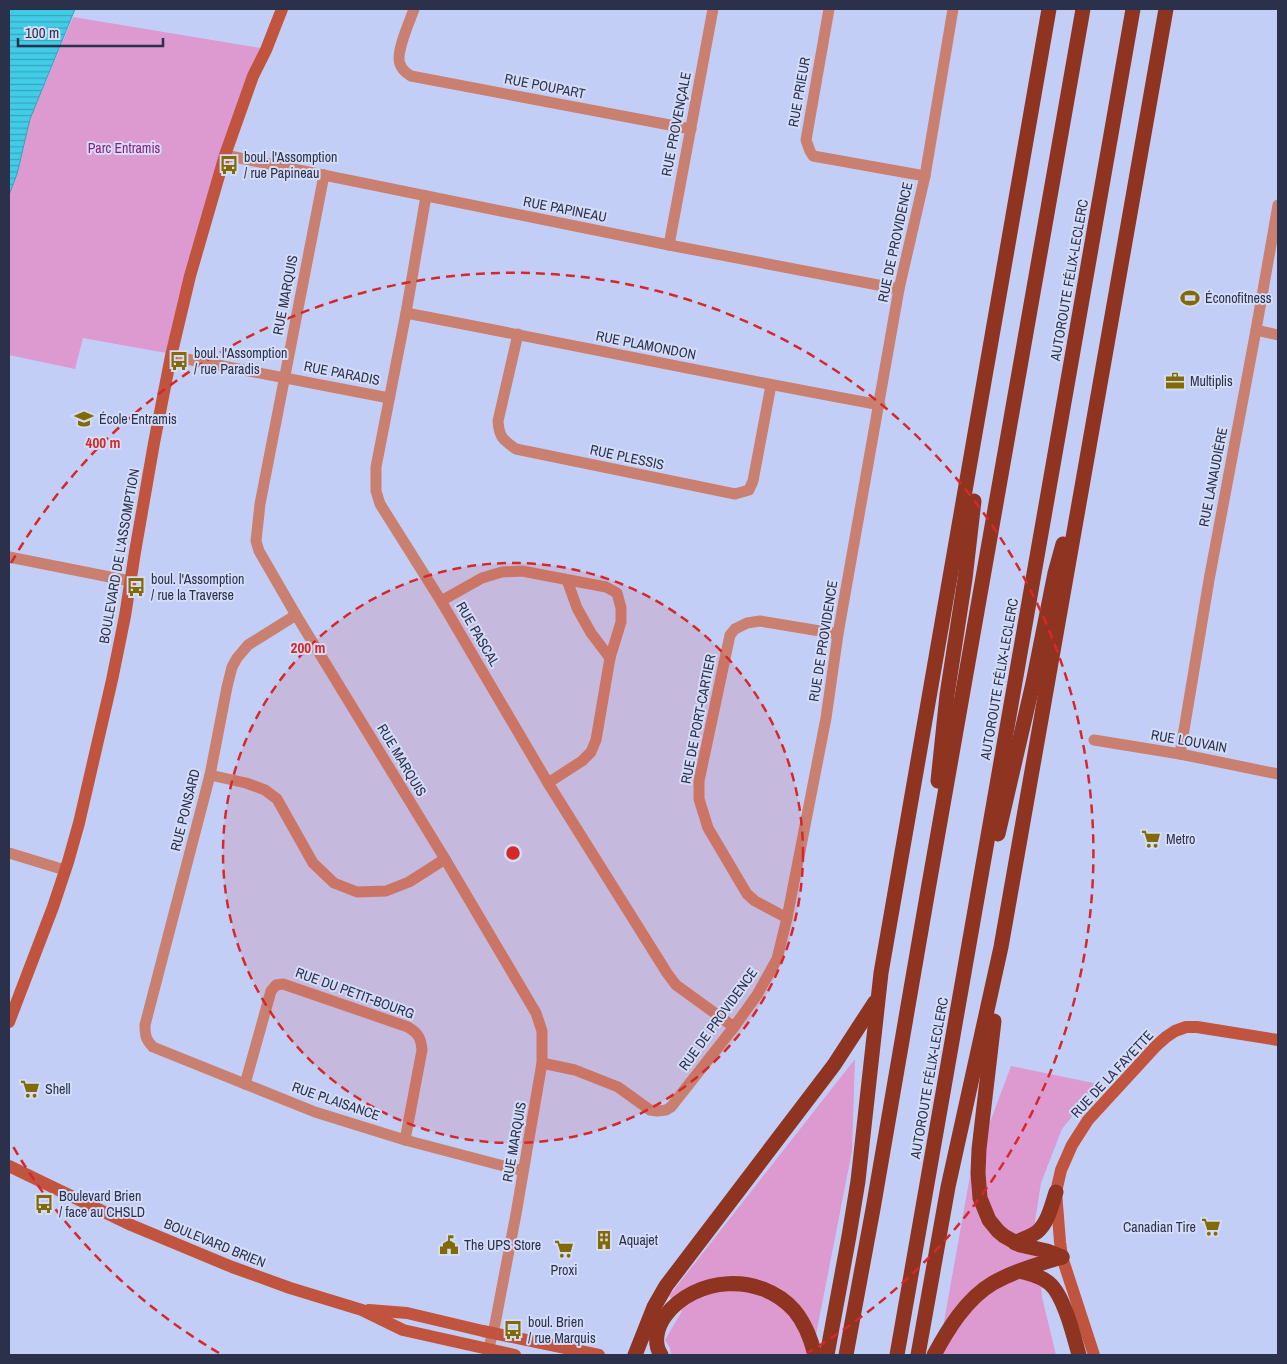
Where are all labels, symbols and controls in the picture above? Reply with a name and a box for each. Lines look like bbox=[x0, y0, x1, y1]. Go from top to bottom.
scale bar bbox=[18, 15, 162, 47]
text: 100 m bbox=[25, 22, 59, 43]
street label: RUE PRIEUR bbox=[784, 56, 814, 128]
street label: RUE POUPART bbox=[503, 69, 587, 103]
street label: RUE PROVENÇALE bbox=[657, 70, 695, 178]
park label: Parc Entramis bbox=[88, 139, 161, 157]
place label: boul. l'Assomption / rue Papineau bbox=[244, 148, 337, 182]
bus stop icon: boul. l'Assomption / rue Papineau bbox=[218, 154, 240, 176]
street label: RUE DE PROVIDENCE bbox=[873, 180, 917, 304]
street label: RUE PAPINEAU bbox=[522, 192, 608, 226]
street label: AUTOROUTE FÉLIX-LECLERC bbox=[1046, 198, 1092, 363]
street label: RUE MARQUIS bbox=[268, 253, 302, 336]
sports icon: Éconofitness bbox=[1179, 287, 1201, 309]
place label: Éconofitness bbox=[1205, 289, 1272, 307]
street label: RUE PLAMONDON bbox=[595, 326, 697, 364]
place label: boul. l'Assomption / rue Paradis bbox=[194, 344, 287, 378]
bus stop icon: boul. l'Assomption / rue Paradis bbox=[168, 350, 190, 372]
street label: RUE PARADIS bbox=[302, 357, 382, 389]
office icon: Multiplis bbox=[1164, 370, 1186, 392]
place label: Multiplis bbox=[1190, 372, 1233, 390]
school or university icon: École Entramis bbox=[73, 408, 95, 430]
place label: École Entramis bbox=[99, 410, 177, 428]
street label: RUE LANAUDIÈRE bbox=[1195, 426, 1231, 528]
text: 400 m bbox=[86, 432, 120, 453]
street label: RUE PLESSIS bbox=[588, 440, 666, 474]
street label: BOULEVARD DE L'ASSOMPTION bbox=[95, 467, 143, 645]
place label: boul. l'Assomption / rue la Traverse bbox=[151, 570, 244, 604]
bus stop icon: boul. l'Assomption / rue la Traverse bbox=[125, 576, 147, 598]
street label: RUE DE PROVIDENCE bbox=[805, 579, 841, 703]
street label: AUTOROUTE FÉLIX-LECLERC bbox=[976, 597, 1022, 762]
street label: RUE PASCAL bbox=[452, 598, 504, 670]
text: 200 m bbox=[291, 637, 325, 658]
street label: RUE DE PORT-CARTIER bbox=[677, 653, 719, 785]
street label: RUE MARQUIS bbox=[373, 721, 431, 800]
street label: RUE LOUVAIN bbox=[1150, 725, 1228, 757]
street label: RUE PONSARD bbox=[166, 767, 204, 853]
supermarket icon: Metro bbox=[1140, 828, 1162, 850]
place label: Metro bbox=[1166, 830, 1195, 848]
centre of rings bbox=[504, 844, 522, 862]
street label: RUE DU PETIT-BOURG bbox=[293, 963, 417, 1023]
street label: RUE DE PROVIDENCE bbox=[675, 964, 761, 1074]
street label: AUTOROUTE FÉLIX-LECLERC bbox=[906, 996, 952, 1161]
street label: RUE DE LA FAYETTE bbox=[1067, 1026, 1157, 1122]
supermarket icon: Shell bbox=[19, 1078, 41, 1100]
street label: RUE PLAISANCE bbox=[290, 1078, 382, 1124]
place label: Shell bbox=[45, 1080, 71, 1098]
street label: RUE MARQUIS bbox=[498, 1100, 530, 1183]
place label: Boulevard Brien / face au CHSLD bbox=[59, 1187, 145, 1221]
bus stop icon: Boulevard Brien / face au CHSLD bbox=[33, 1193, 55, 1215]
street label: BOULEVARD BRIEN bbox=[161, 1214, 269, 1272]
supermarket icon: Canadian Tire bbox=[1200, 1216, 1222, 1238]
place label: Canadian Tire bbox=[1123, 1218, 1196, 1236]
building icon: Aquajet bbox=[593, 1229, 615, 1251]
place label: Aquajet bbox=[618, 1231, 658, 1249]
public building icon: The UPS Store bbox=[438, 1234, 460, 1256]
place label: The UPS Store bbox=[464, 1236, 541, 1254]
supermarket icon: Proxi bbox=[553, 1238, 575, 1260]
place label: Proxi bbox=[551, 1261, 577, 1279]
place label: boul. Brien / rue Marquis bbox=[528, 1313, 596, 1347]
bus stop icon: boul. Brien / rue Marquis bbox=[502, 1319, 524, 1341]

